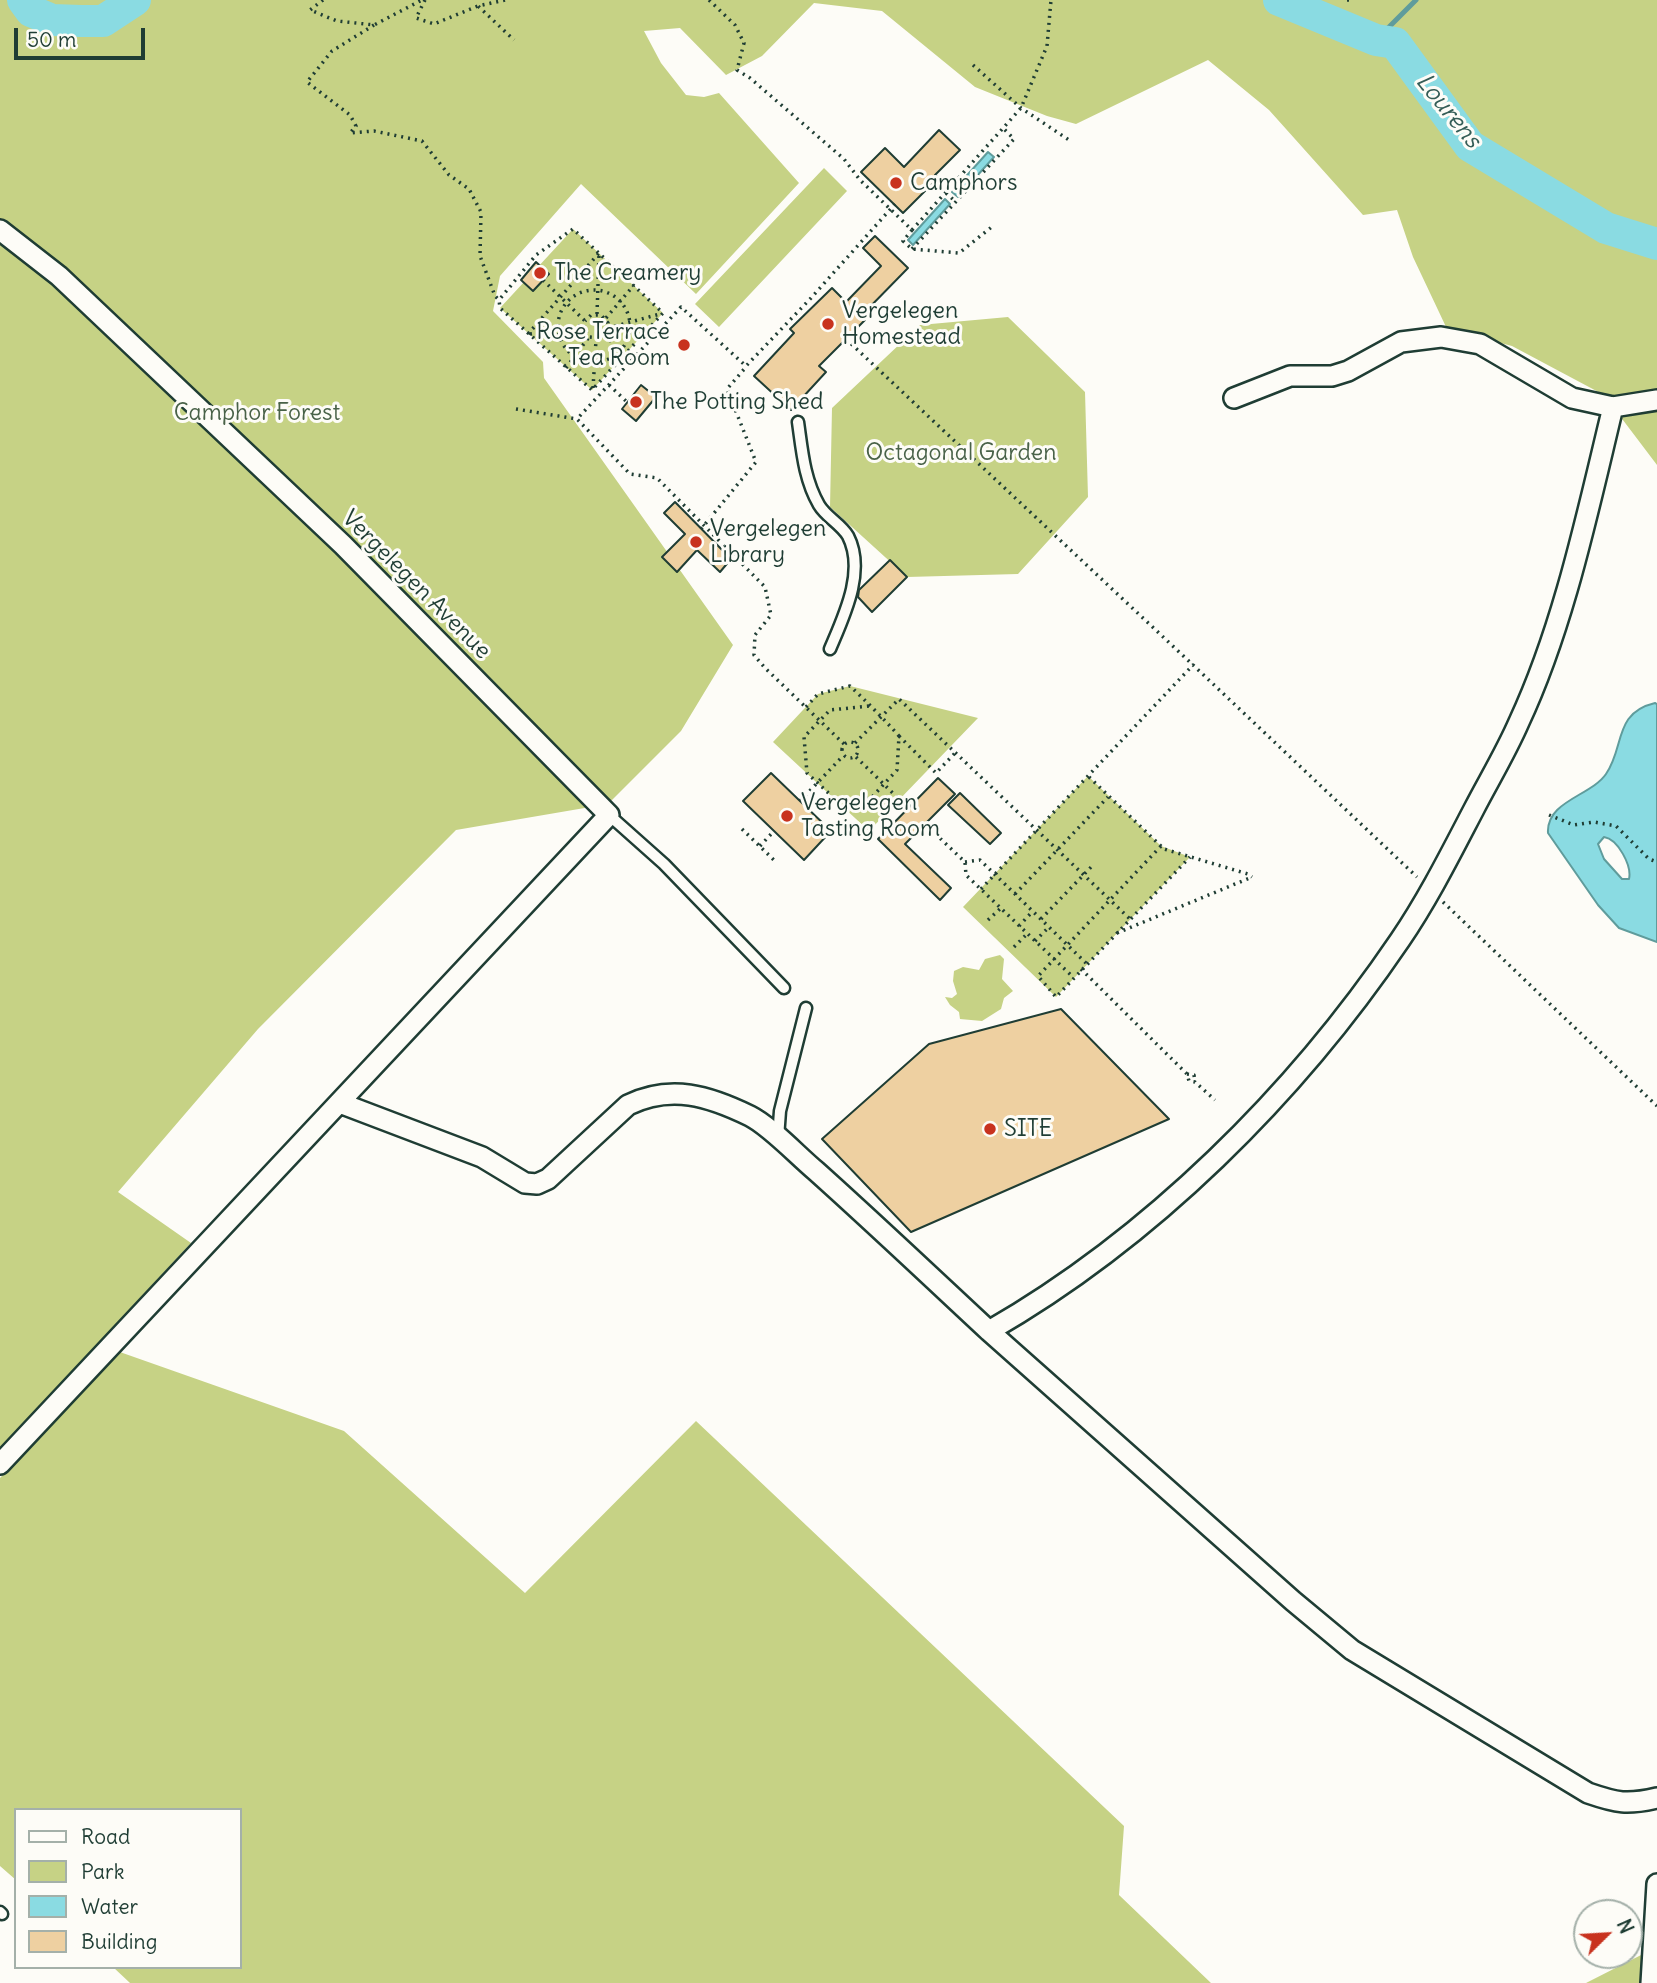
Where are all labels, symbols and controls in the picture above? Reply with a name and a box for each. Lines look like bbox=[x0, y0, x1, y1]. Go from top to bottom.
scale bar bbox=[18, 14, 149, 58]
text: 50 m bbox=[27, 26, 76, 53]
water label: Lourens bbox=[1409, 68, 1487, 154]
place label: Camphors bbox=[910, 169, 1017, 197]
marker: Camphors bbox=[888, 175, 904, 191]
place label: The Creamery bbox=[554, 259, 701, 287]
marker: The Creamery bbox=[532, 265, 548, 281]
place label: Vergelegen Homestead bbox=[842, 297, 961, 351]
marker: Vergelegen Homestead bbox=[820, 316, 836, 332]
place label: Rose Terrace Tea Room bbox=[536, 318, 670, 372]
marker: Rose Terrace Tea Room bbox=[676, 337, 692, 353]
place label: The Potting Shed bbox=[650, 388, 824, 416]
marker: The Potting Shed bbox=[628, 394, 644, 410]
park label: Camphor Forest bbox=[174, 399, 340, 427]
park label: Octagonal Garden bbox=[865, 439, 1057, 467]
street label: Vergelegen Avenue bbox=[336, 505, 496, 665]
place label: Vergelegen Library bbox=[710, 515, 826, 569]
marker: Vergelegen Library bbox=[688, 534, 704, 550]
place label: Vergelegen Tasting Room bbox=[801, 789, 940, 843]
marker: Vergelegen Tasting Room bbox=[779, 808, 795, 824]
place label: SITE bbox=[1004, 1115, 1052, 1143]
marker: SITE bbox=[982, 1121, 998, 1137]
legend bbox=[14, 1808, 242, 1969]
text: Road bbox=[81, 1823, 130, 1850]
text: Park bbox=[81, 1858, 124, 1885]
text: Water bbox=[81, 1893, 138, 1920]
north arrow bbox=[1573, 1899, 1643, 1969]
text: N bbox=[1612, 1915, 1639, 1937]
text: Building bbox=[81, 1928, 157, 1955]

